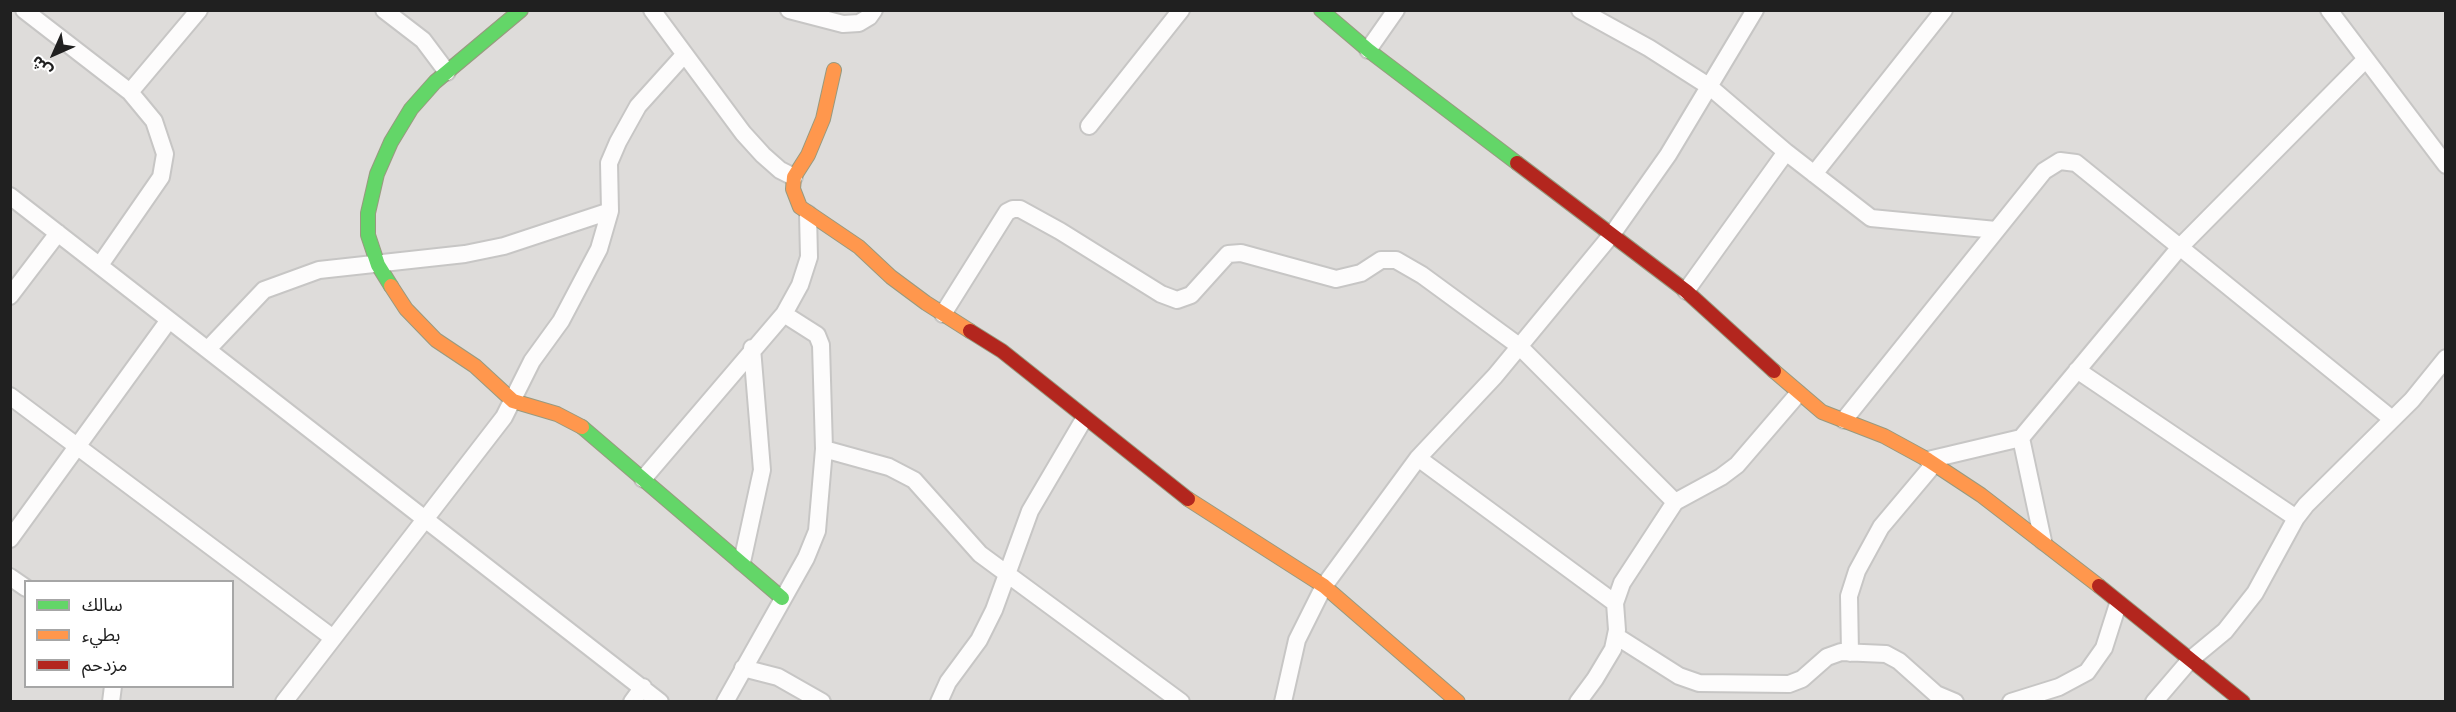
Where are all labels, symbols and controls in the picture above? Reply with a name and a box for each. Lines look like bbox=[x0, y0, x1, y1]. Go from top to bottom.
north arrow bbox=[24, 24, 84, 84]
text: ش bbox=[26, 53, 55, 82]
legend bbox=[24, 580, 234, 688]
text: سالك bbox=[82, 593, 123, 615]
text: بطيء bbox=[82, 623, 120, 645]
text: مزدحم bbox=[82, 653, 127, 675]

